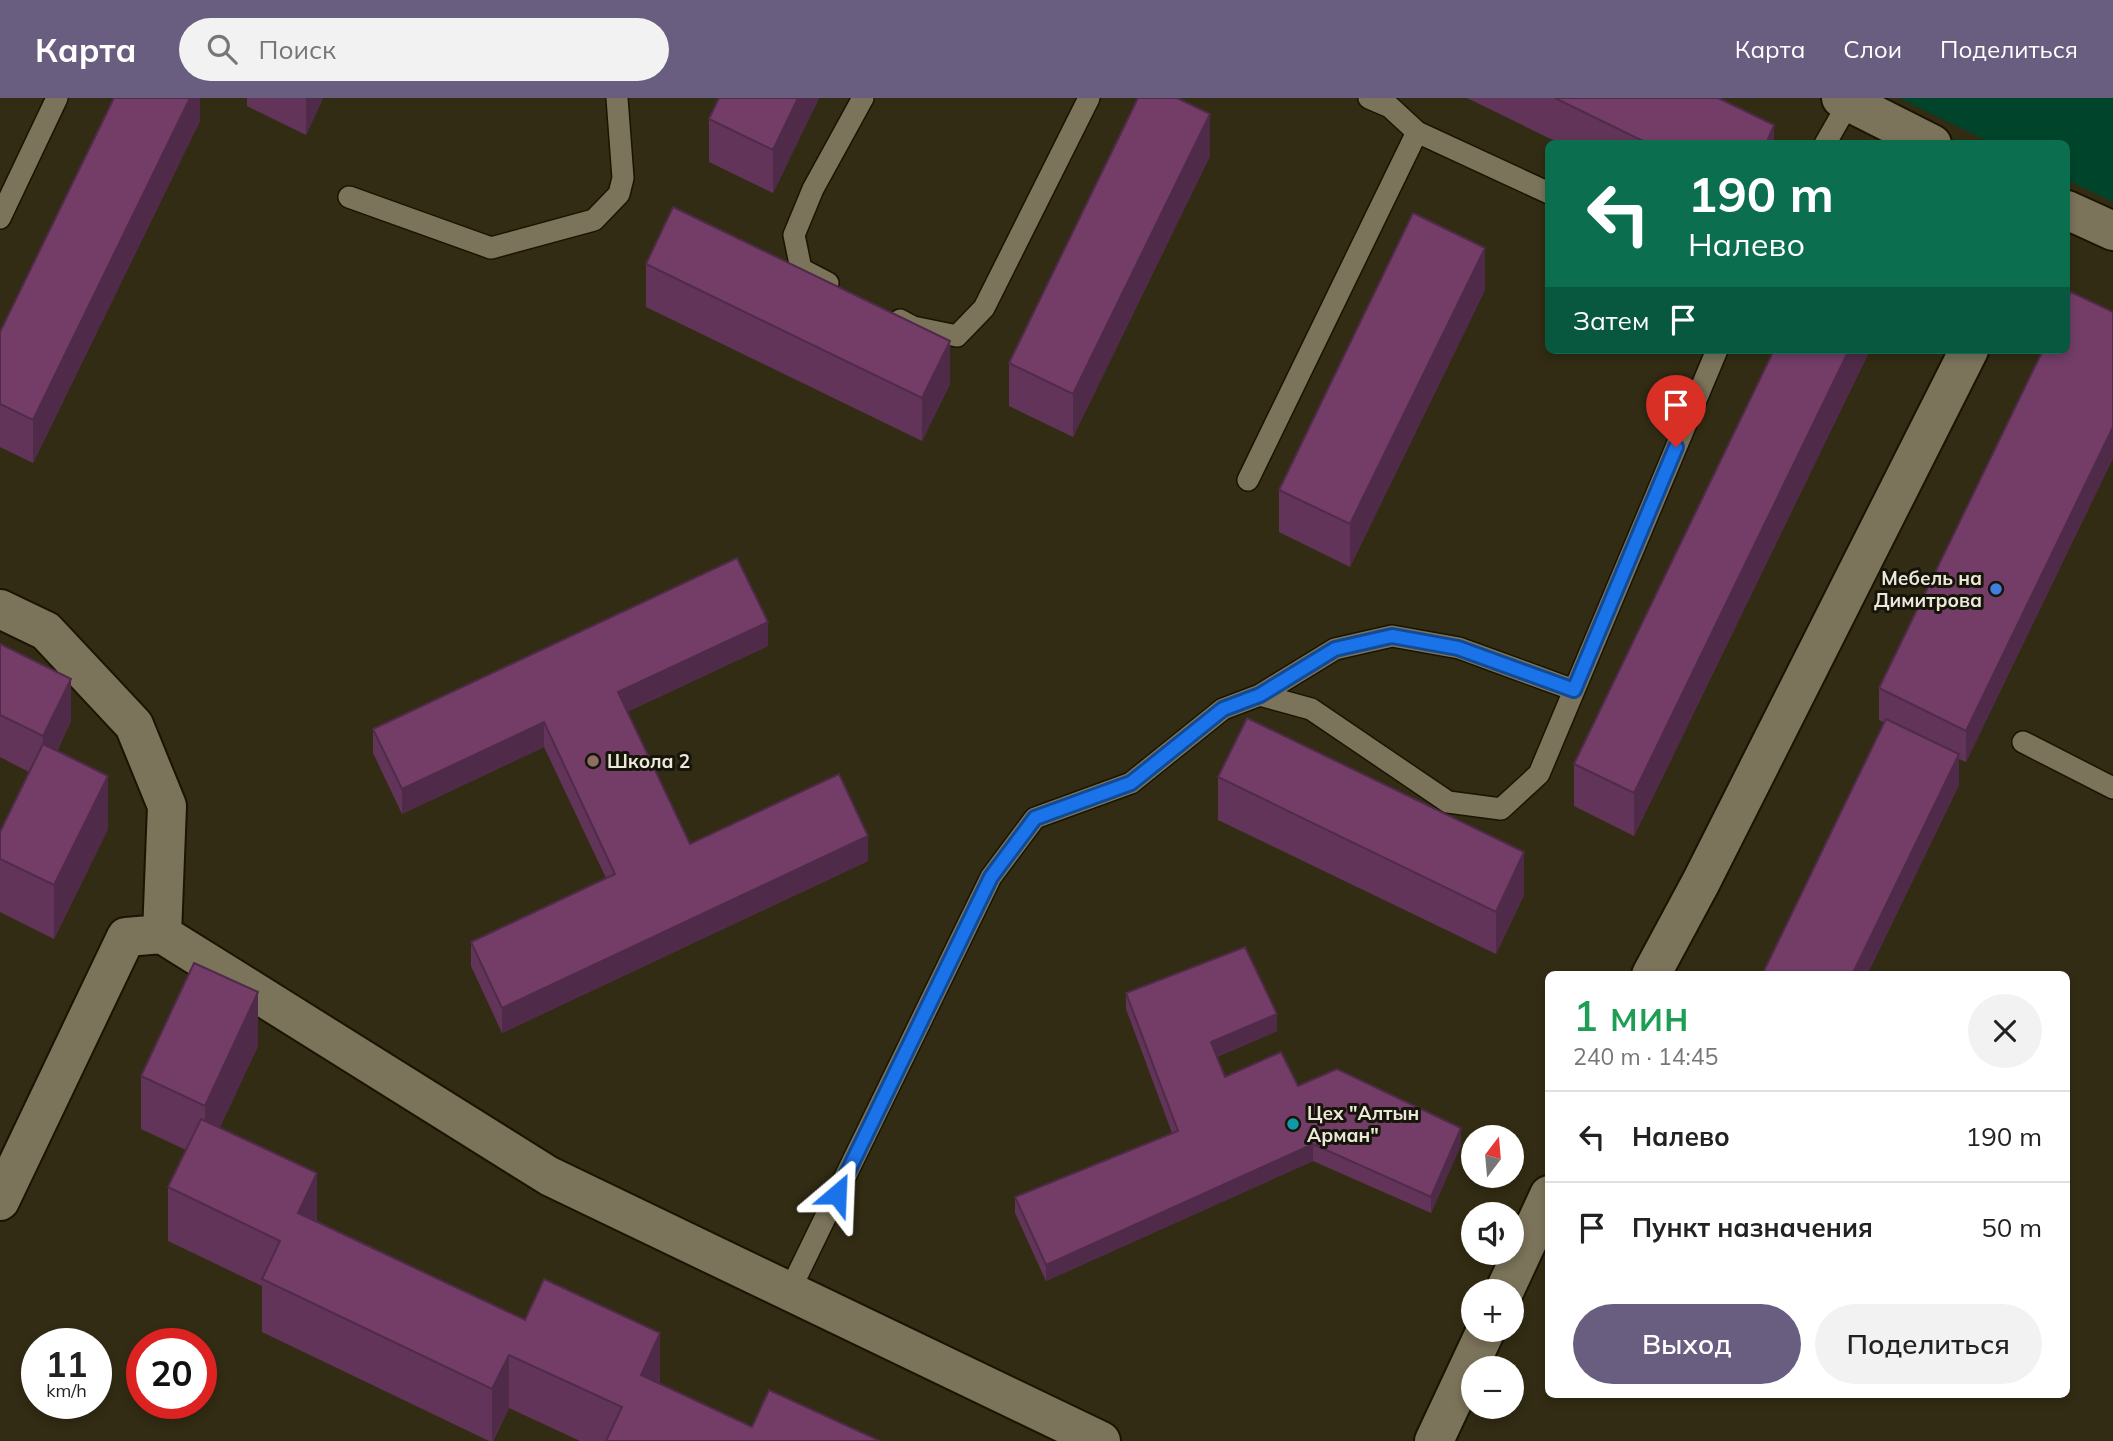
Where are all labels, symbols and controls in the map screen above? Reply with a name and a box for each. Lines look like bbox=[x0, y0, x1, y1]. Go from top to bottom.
search box bbox=[179, 18, 669, 81]
text: Карта bbox=[35, 29, 137, 70]
icon: search bbox=[203, 30, 241, 68]
text: Поиск bbox=[259, 33, 336, 66]
text: Карта bbox=[1735, 34, 1805, 64]
text: Слои bbox=[1843, 34, 1902, 64]
text: Поделиться bbox=[1940, 34, 2078, 64]
text: 190 m bbox=[1688, 163, 1834, 224]
icon: left bbox=[1573, 168, 1664, 259]
text: Налево bbox=[1688, 224, 1805, 264]
icon: arrive bbox=[1664, 301, 1702, 339]
text: Затем bbox=[1573, 304, 1650, 337]
pin bbox=[1646, 375, 1706, 447]
icon: arrive bbox=[1657, 386, 1695, 424]
place label: Мебель на Димитрова bbox=[1874, 566, 1982, 612]
marker: Мебель на Димитрова bbox=[1988, 581, 2004, 597]
place label: Школа 2 bbox=[607, 749, 690, 773]
marker: Школа 2 bbox=[585, 753, 601, 769]
text: 1 мин bbox=[1573, 989, 1689, 1042]
button: close bbox=[1968, 994, 2042, 1068]
text: 240 m · 14:45 bbox=[1573, 1042, 1718, 1071]
place label: Цех "Алтын Арман" bbox=[1307, 1101, 1419, 1147]
marker: Цех "Алтын Арман" bbox=[1285, 1116, 1301, 1132]
icon: left bbox=[1573, 1118, 1611, 1156]
text: Налево bbox=[1632, 1120, 1730, 1153]
text: 190 m bbox=[1966, 1120, 2042, 1153]
north arrow bbox=[1461, 1125, 1524, 1188]
map controls bbox=[1461, 1125, 1524, 1419]
position arrow bbox=[800, 1157, 874, 1231]
button: sound bbox=[1461, 1202, 1524, 1265]
icon: arrive bbox=[1573, 1209, 1611, 1247]
text: Пункт назначения bbox=[1632, 1211, 1873, 1244]
text: 50 m bbox=[1981, 1211, 2042, 1244]
button: + bbox=[1461, 1279, 1524, 1342]
button: Выход bbox=[1573, 1304, 1801, 1384]
button: Поделиться bbox=[1815, 1304, 2042, 1384]
speed limit sign: 20 bbox=[126, 1328, 217, 1419]
text: 11 bbox=[45, 1342, 88, 1386]
button: − bbox=[1461, 1356, 1524, 1419]
text: km/h bbox=[46, 1379, 87, 1402]

